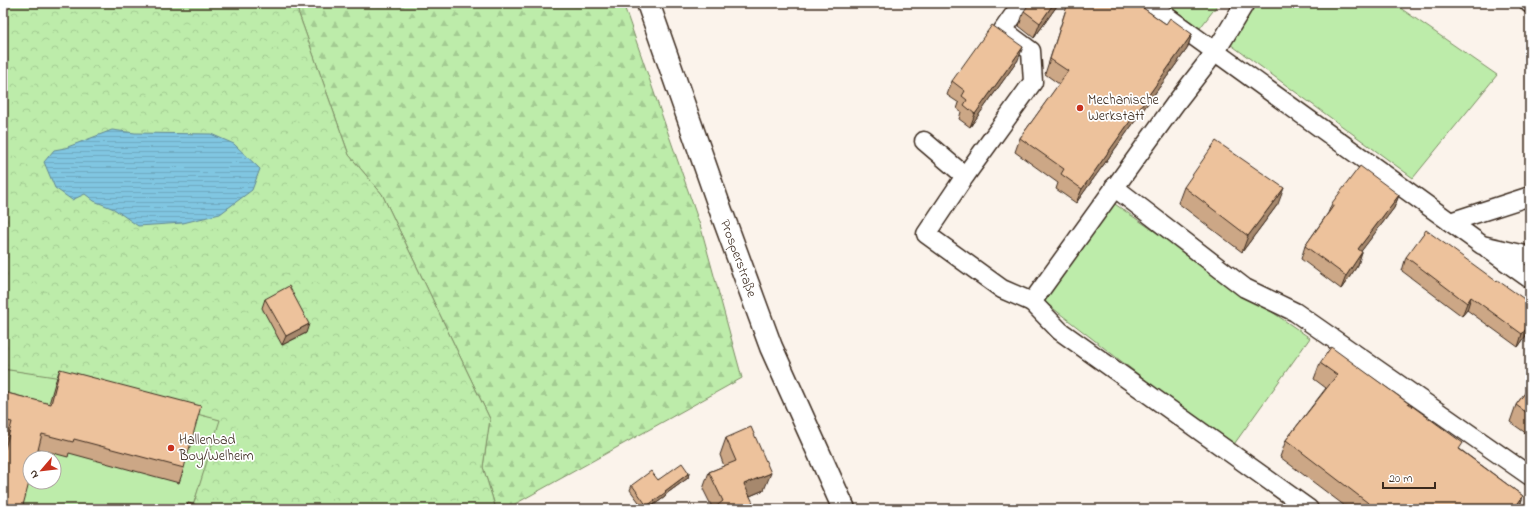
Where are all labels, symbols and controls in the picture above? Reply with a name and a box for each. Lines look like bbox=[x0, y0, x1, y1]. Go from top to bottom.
place label: Mechanische Werkstatt bbox=[1088, 90, 1160, 127]
marker: Mechanische Werkstatt bbox=[1075, 103, 1085, 113]
street label: Prosperstraße bbox=[715, 217, 763, 301]
place label: Hallenbad Boy/Welheim bbox=[178, 430, 254, 468]
marker: Hallenbad Boy/Welheim bbox=[166, 443, 176, 453]
north arrow bbox=[22, 450, 62, 490]
scale bar bbox=[1383, 464, 1435, 490]
text: N bbox=[25, 467, 43, 481]
text: 20 m bbox=[1389, 470, 1412, 488]

